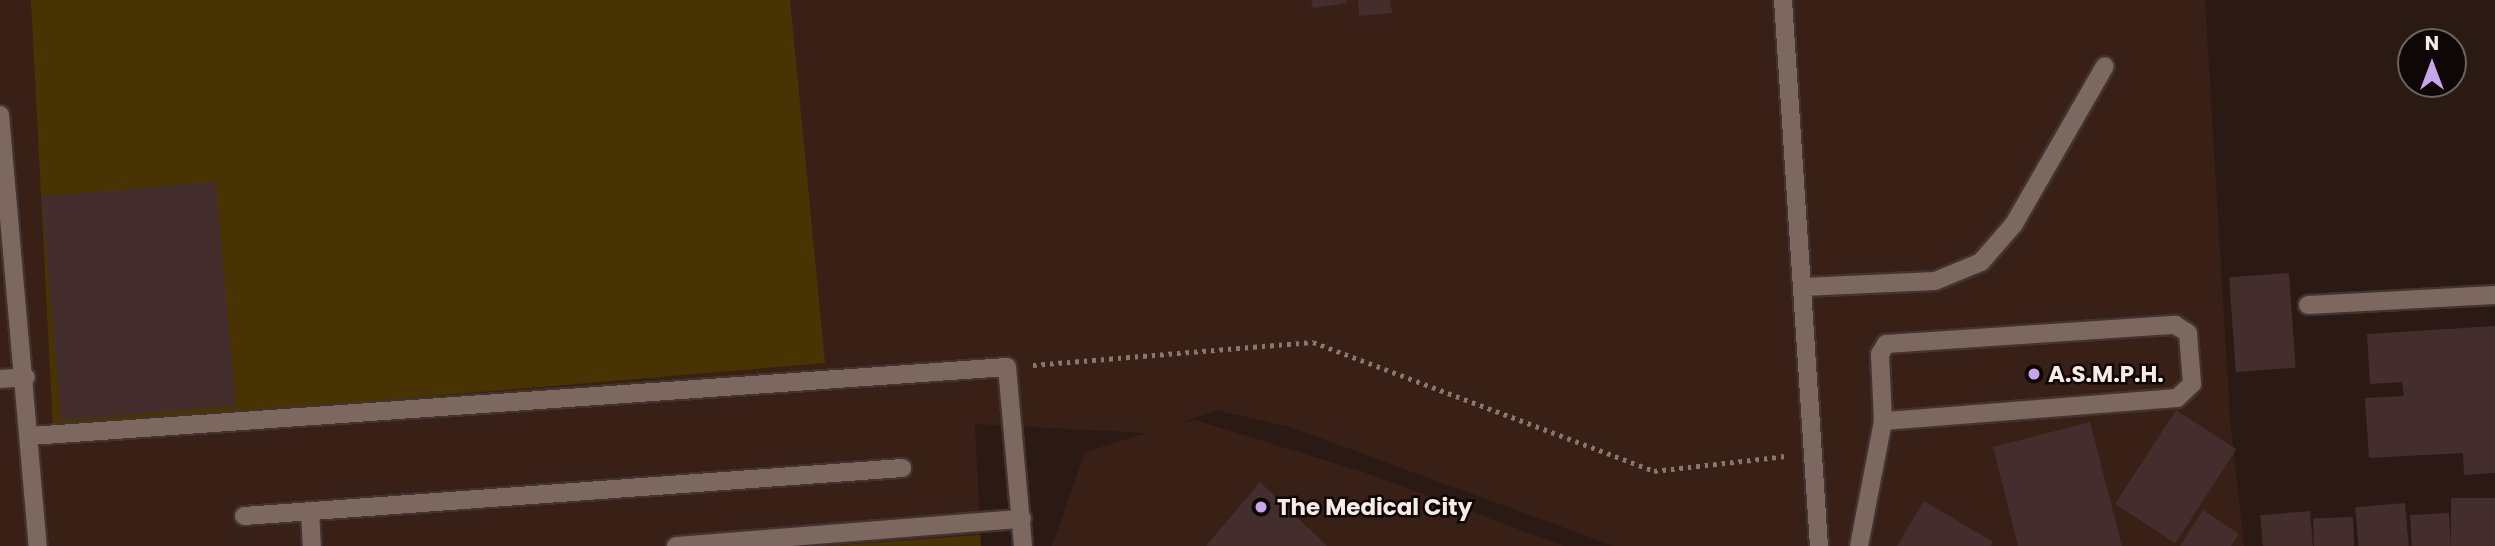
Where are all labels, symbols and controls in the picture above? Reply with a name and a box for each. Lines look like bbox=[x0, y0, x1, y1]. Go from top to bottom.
north arrow bbox=[2397, 28, 2467, 98]
text: N bbox=[2425, 30, 2439, 57]
place label: A.S.M.P.H. bbox=[2048, 360, 2164, 388]
marker: A.S.M.P.H. bbox=[2026, 366, 2042, 382]
place label: The Medical City bbox=[1277, 493, 1472, 521]
marker: The Medical City bbox=[1251, 497, 1271, 517]

